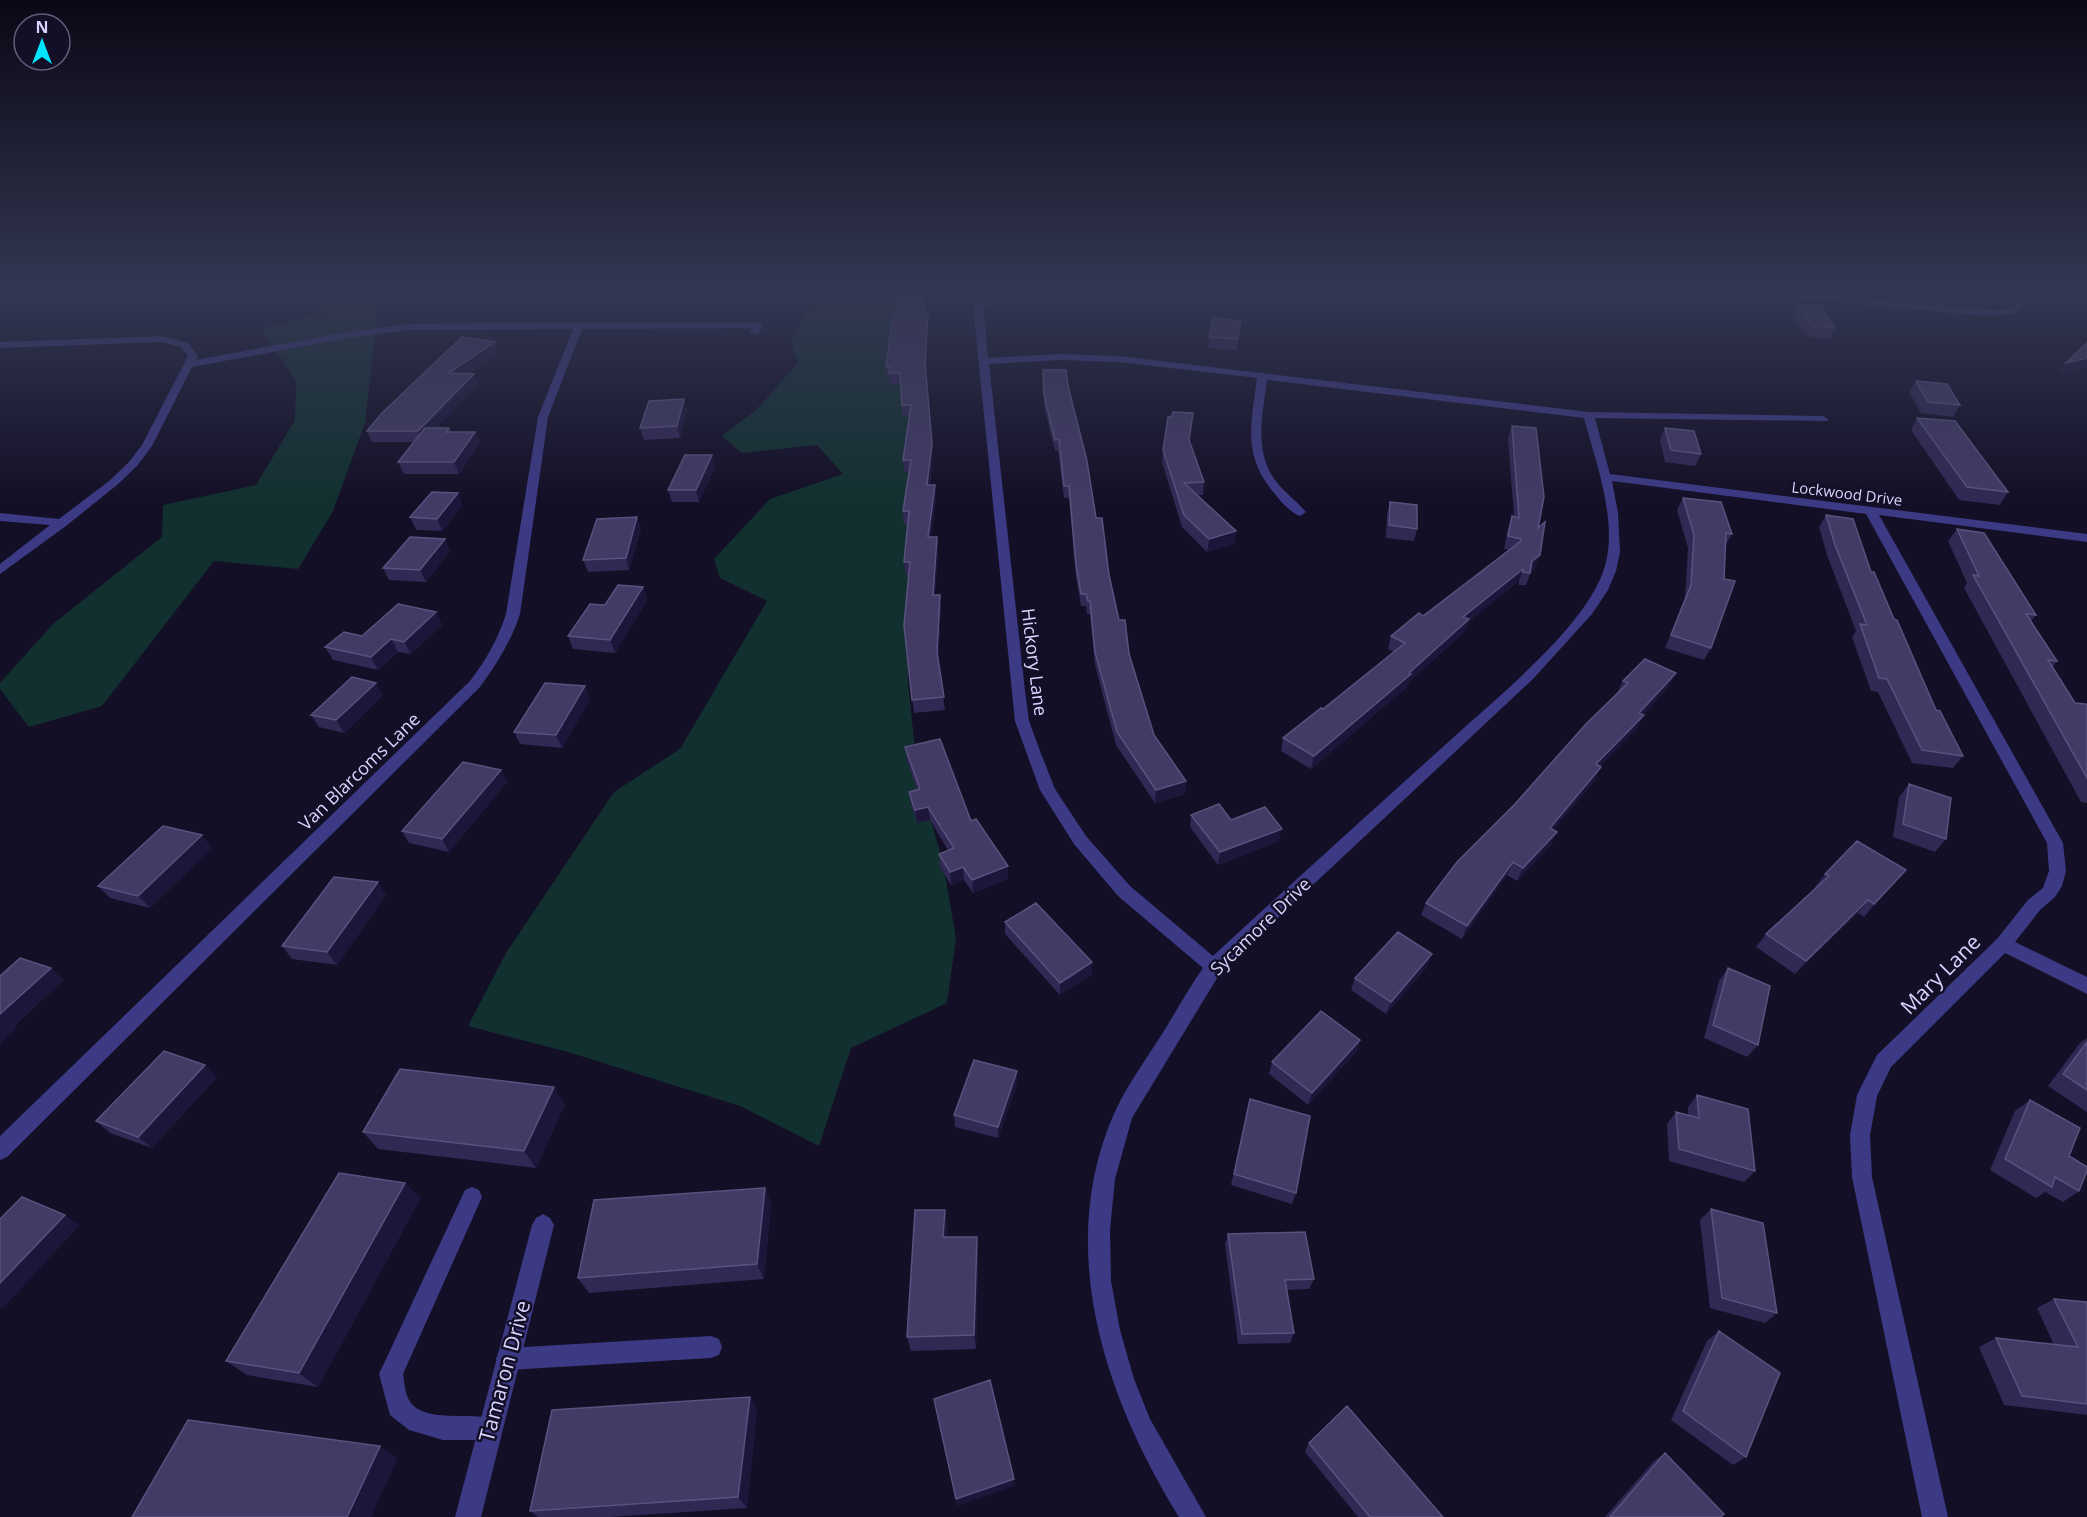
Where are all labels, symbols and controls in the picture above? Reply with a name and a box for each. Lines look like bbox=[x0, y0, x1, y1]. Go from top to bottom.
north arrow bbox=[12, 12, 72, 72]
text: N bbox=[35, 16, 49, 38]
street label: Lockwood Drive bbox=[1791, 476, 1903, 510]
street label: Hickory Lane bbox=[1016, 607, 1054, 717]
street label: Van Blarcoms Lane bbox=[293, 707, 425, 835]
street label: Sycamore Drive bbox=[1204, 872, 1316, 980]
street label: Mary Lane bbox=[1894, 928, 1986, 1020]
street label: Tamaron Drive bbox=[472, 1297, 536, 1445]

